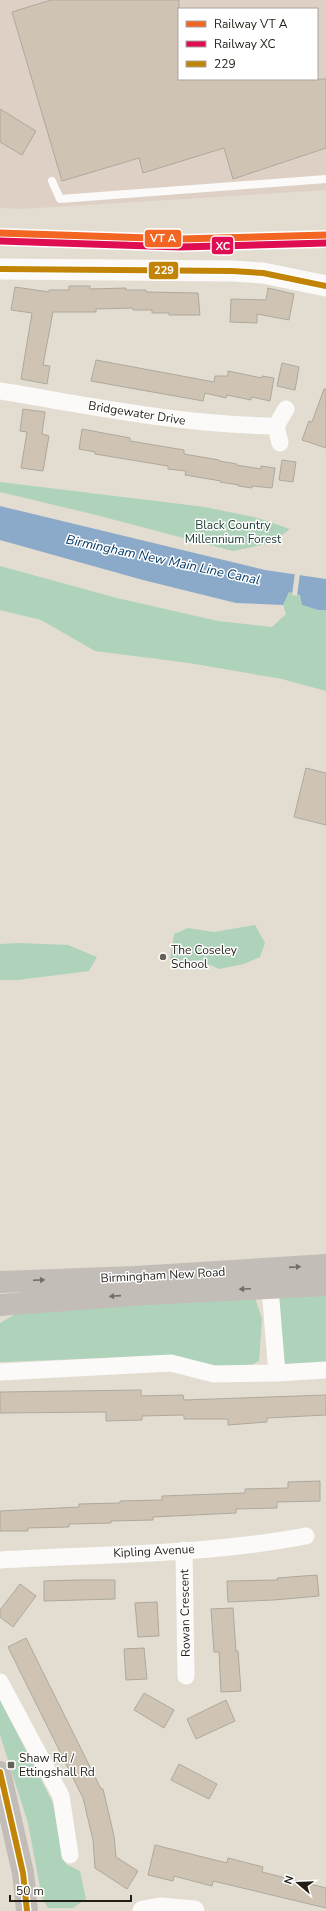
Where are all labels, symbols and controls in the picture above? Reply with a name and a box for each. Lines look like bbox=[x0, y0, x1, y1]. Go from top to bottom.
legend bbox=[178, 8, 318, 80]
text: Railway VT A bbox=[214, 16, 288, 32]
text: Railway XC bbox=[214, 36, 276, 52]
text: 229 bbox=[214, 56, 236, 72]
line badge: VT A bbox=[144, 229, 182, 248]
text: VT A bbox=[149, 231, 177, 246]
line badge: XC bbox=[211, 236, 234, 255]
text: XC bbox=[215, 239, 231, 254]
line badge: 229 bbox=[148, 261, 179, 280]
text: 229 bbox=[154, 263, 174, 278]
street label: Bridgewater Drive bbox=[87, 397, 187, 429]
park label: Black Country Millennium Forest bbox=[185, 517, 282, 547]
water label: Birmingham New Main Line Canal bbox=[64, 531, 262, 589]
place label: The Coseley School bbox=[171, 942, 238, 972]
marker: The Coseley School bbox=[158, 952, 168, 962]
one-way arrow bbox=[289, 1263, 301, 1270]
street label: Birmingham New Road bbox=[100, 1264, 226, 1286]
one-way arrow bbox=[33, 1277, 45, 1284]
one-way arrow bbox=[238, 1286, 251, 1292]
one-way arrow bbox=[109, 1293, 121, 1300]
street label: Kipling Avenue bbox=[113, 1541, 195, 1561]
street label: Rowan Crescent bbox=[176, 1568, 194, 1657]
place label: Shaw Rd / Ettingshall Rd bbox=[19, 1750, 95, 1780]
marker: Shaw Rd / Ettingshall Rd bbox=[6, 1760, 16, 1770]
north arrow bbox=[278, 1863, 318, 1903]
text: N bbox=[281, 1874, 297, 1886]
scale bar bbox=[10, 1877, 131, 1903]
text: 50 m bbox=[16, 1883, 44, 1899]

